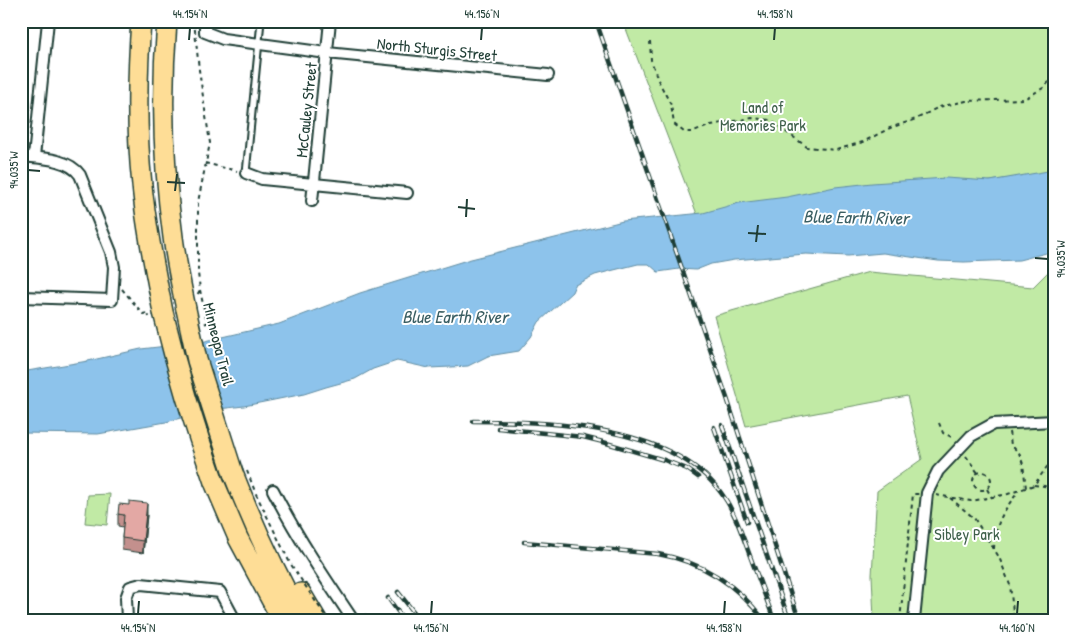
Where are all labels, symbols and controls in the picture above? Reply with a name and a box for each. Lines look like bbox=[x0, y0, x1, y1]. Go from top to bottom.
text: 44.154°N bbox=[173, 5, 207, 22]
text: 44.156°N bbox=[465, 5, 499, 22]
text: 44.158°N bbox=[757, 5, 793, 22]
street label: North Sturgis Street bbox=[376, 32, 498, 66]
street label: McCauley Street bbox=[290, 61, 322, 159]
park label: Land of Memories Park bbox=[720, 96, 806, 136]
text: 94.035°W bbox=[5, 151, 22, 189]
water label: Blue Earth River bbox=[803, 204, 911, 230]
text: 94.035°W bbox=[1052, 240, 1069, 278]
street label: Minneopa Trail bbox=[198, 300, 240, 389]
water label: Blue Earth River bbox=[402, 304, 510, 329]
park label: Sibley Park bbox=[934, 523, 1000, 545]
text: 44.154°N bbox=[121, 619, 155, 636]
text: 44.156°N bbox=[414, 619, 448, 636]
text: 44.158°N bbox=[706, 619, 742, 636]
text: 44.160°N bbox=[999, 619, 1035, 636]

